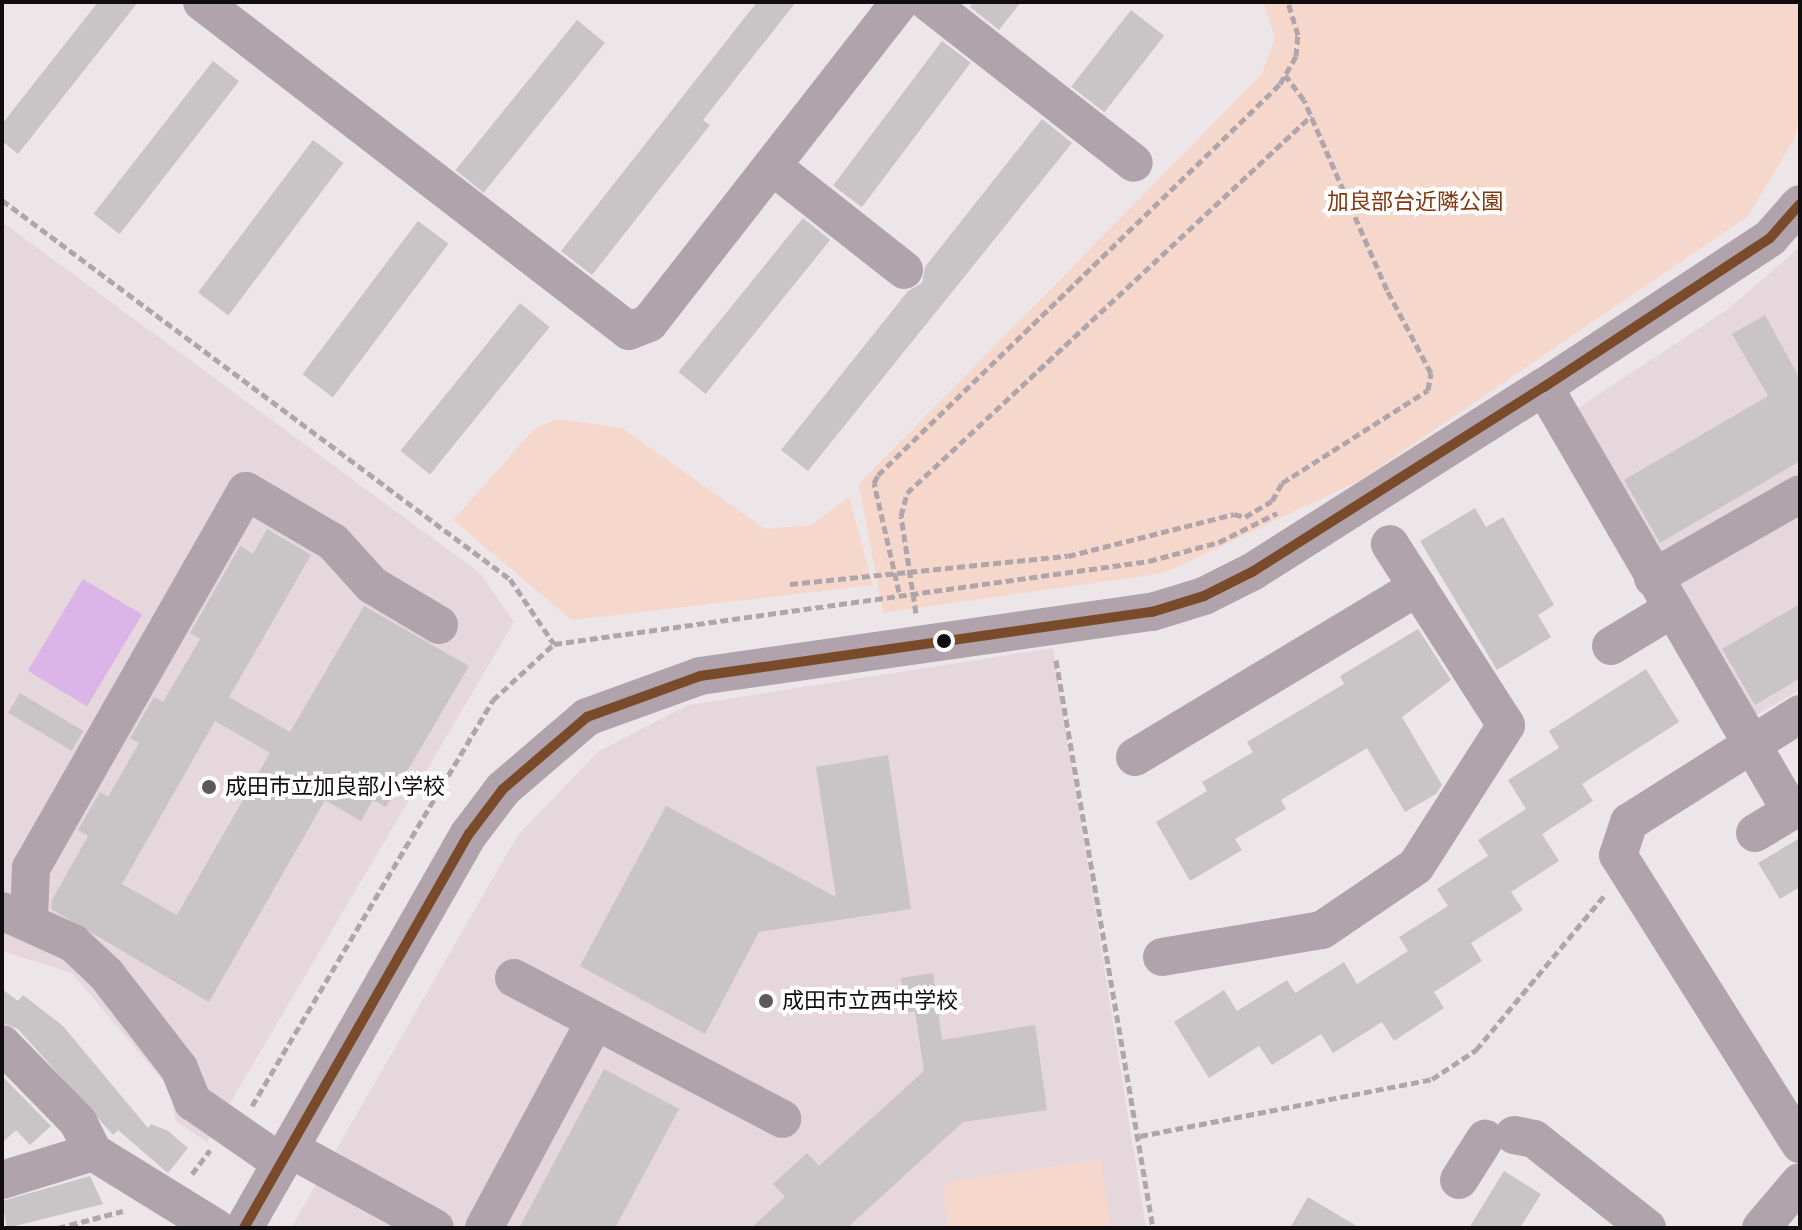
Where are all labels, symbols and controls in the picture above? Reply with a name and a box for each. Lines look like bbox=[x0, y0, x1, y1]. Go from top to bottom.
park label: 加良部台近隣公園 bbox=[1327, 189, 1503, 215]
unlabelled marker bbox=[936, 633, 952, 649]
place label: 成田市立加良部小学校 bbox=[225, 774, 445, 800]
marker: 成田市立加良部小学校 bbox=[200, 778, 218, 796]
place label: 成田市立西中学校 bbox=[782, 988, 958, 1014]
marker: 成田市立西中学校 bbox=[757, 992, 775, 1010]

